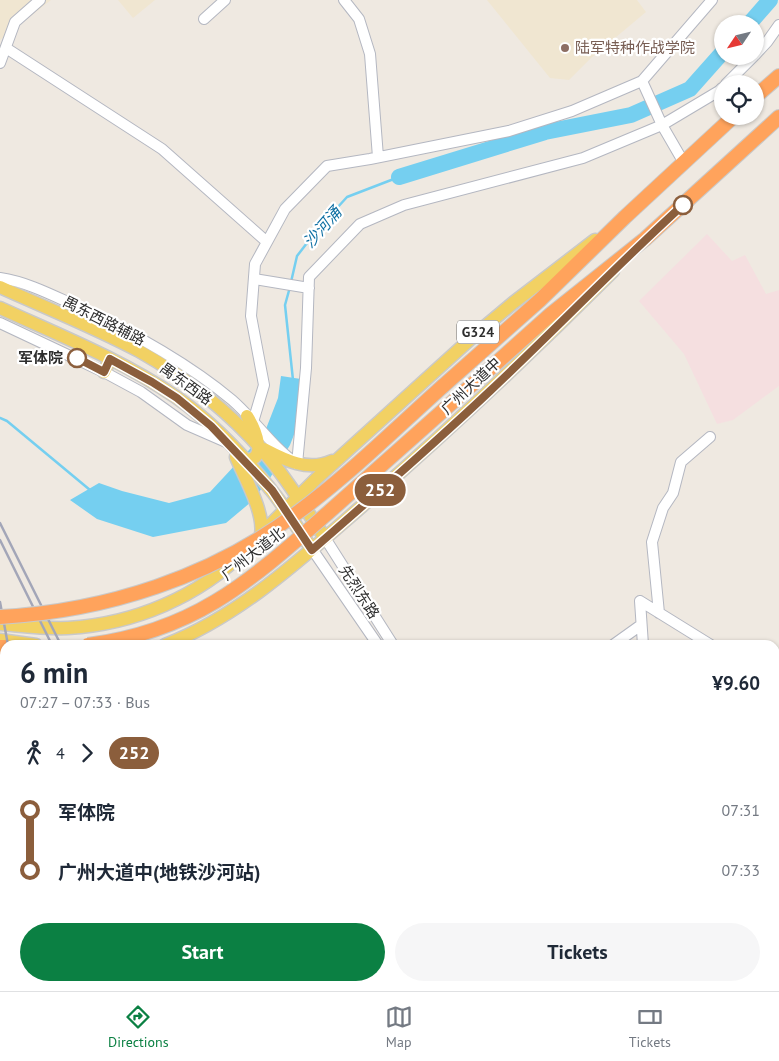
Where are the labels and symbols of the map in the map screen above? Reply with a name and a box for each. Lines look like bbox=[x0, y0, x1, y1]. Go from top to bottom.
north arrow bbox=[714, 15, 764, 65]
place label: 陆军特种作战学院 bbox=[575, 38, 695, 57]
marker: 陆军特种作战学院 bbox=[559, 42, 571, 54]
unlabelled marker bbox=[673, 195, 693, 215]
water label: 沙河涌 bbox=[299, 201, 347, 252]
street label: 禺东西路辅路 bbox=[60, 292, 149, 349]
road number: G324 bbox=[457, 321, 499, 344]
place label: 军体院 bbox=[18, 348, 63, 367]
marker: 军体院 bbox=[67, 348, 87, 368]
street label: 广州大道中 bbox=[437, 353, 505, 418]
street label: 禺东西路 bbox=[156, 358, 216, 409]
line badge: 252 bbox=[351, 474, 409, 506]
street label: 广州大道北 bbox=[217, 523, 288, 584]
street label: 先烈东路 bbox=[335, 561, 384, 622]

